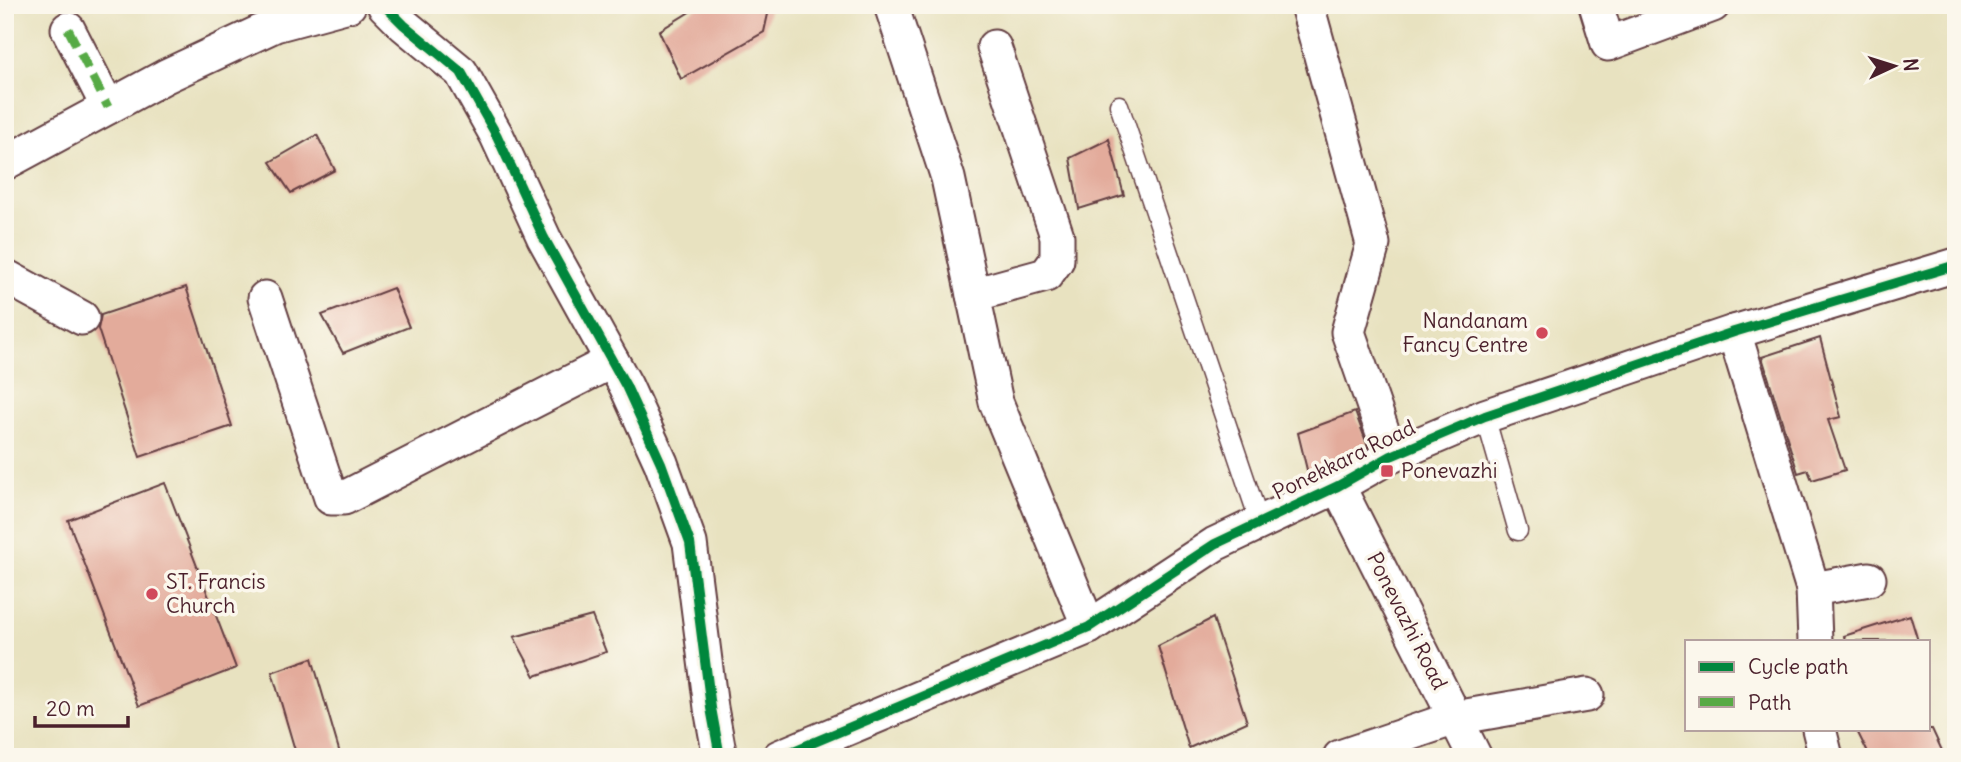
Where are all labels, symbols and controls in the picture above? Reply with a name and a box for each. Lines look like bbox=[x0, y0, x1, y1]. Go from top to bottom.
north arrow bbox=[1860, 32, 1930, 102]
text: N bbox=[1899, 57, 1923, 72]
place label: Nandanam Fancy Centre bbox=[1402, 307, 1528, 358]
marker: Nandanam Fancy Centre bbox=[1534, 325, 1550, 341]
street label: Ponekkara Road bbox=[1268, 413, 1419, 506]
place label: Ponevazhi bbox=[1401, 457, 1497, 484]
marker: Ponevazhi bbox=[1379, 463, 1395, 479]
street label: Ponevazhi Road bbox=[1361, 548, 1454, 694]
place label: ST. Francis Church bbox=[166, 568, 266, 619]
marker: ST. Francis Church bbox=[144, 586, 160, 602]
legend bbox=[1685, 640, 1930, 730]
text: Cycle path bbox=[1748, 653, 1848, 680]
scale bar bbox=[35, 685, 128, 729]
text: Path bbox=[1748, 689, 1791, 716]
text: 20 m bbox=[46, 695, 95, 722]

